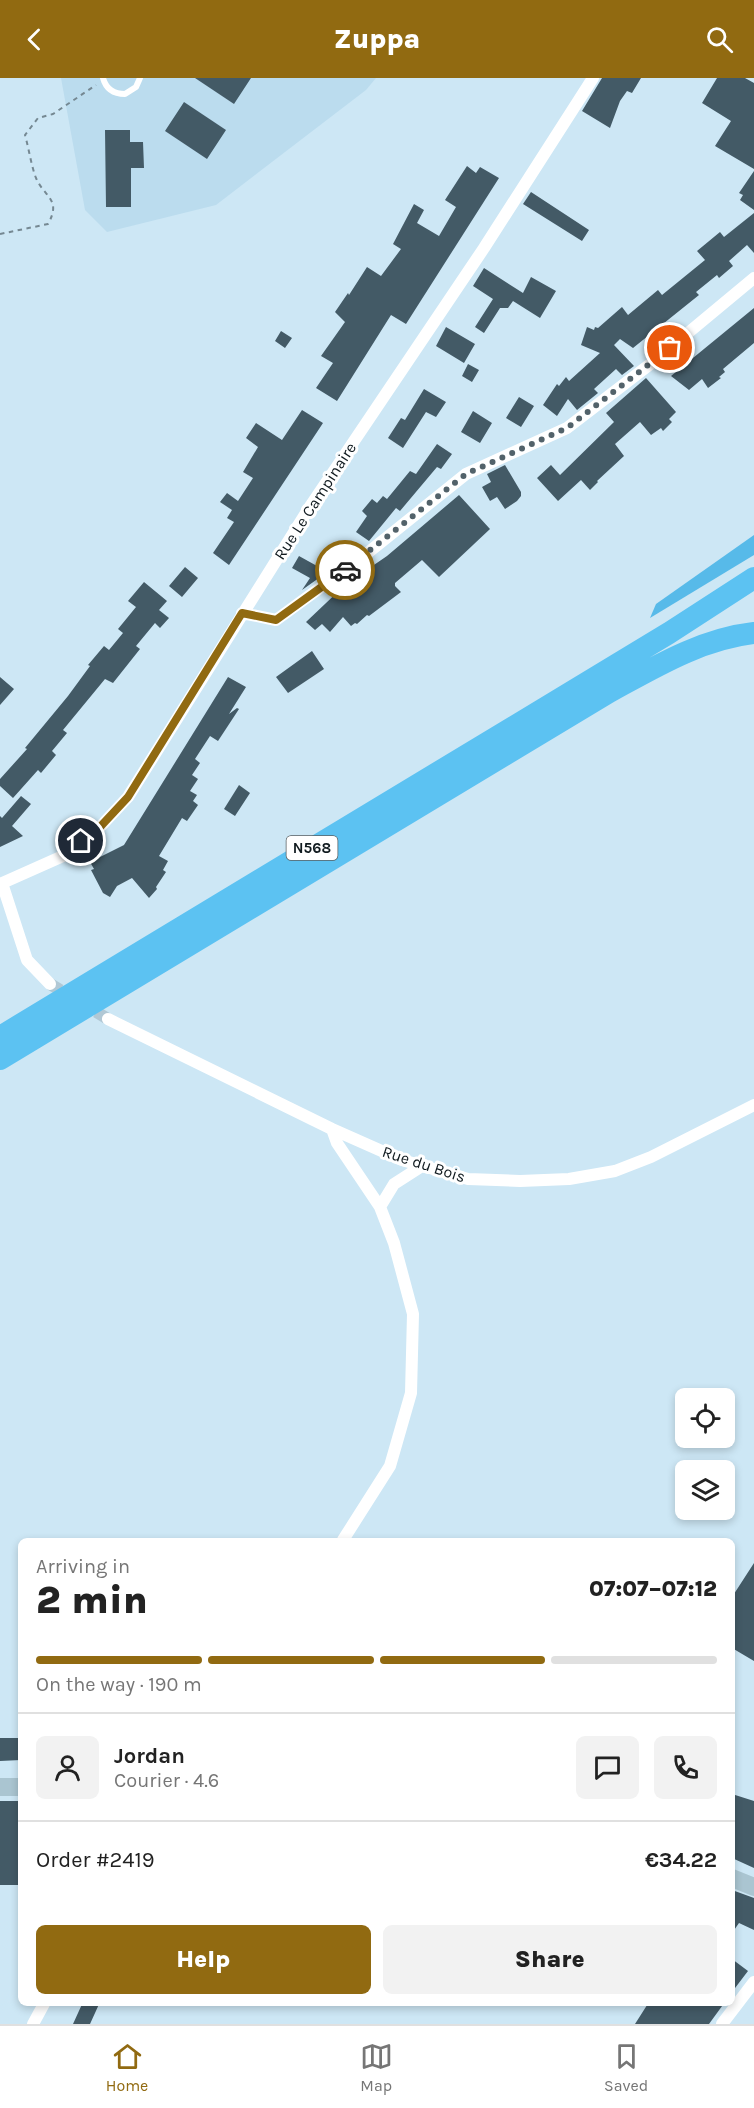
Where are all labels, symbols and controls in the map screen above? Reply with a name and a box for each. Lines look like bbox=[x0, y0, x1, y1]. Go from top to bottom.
icon: back bbox=[18, 23, 51, 56]
text: Zuppa bbox=[334, 23, 420, 55]
icon: search bbox=[703, 23, 736, 56]
pin bbox=[644, 322, 695, 373]
icon: bag bbox=[653, 331, 686, 364]
street label: Rue Le Campinaire bbox=[270, 439, 360, 563]
courier bbox=[315, 540, 375, 600]
icon: car bbox=[329, 554, 362, 587]
pin bbox=[55, 815, 106, 866]
icon: home bbox=[64, 824, 97, 857]
road number: N568 bbox=[286, 836, 338, 860]
street label: Rue du Bois bbox=[380, 1142, 468, 1186]
map controls bbox=[675, 1388, 735, 1520]
button: locate bbox=[675, 1388, 735, 1448]
button: layers bbox=[675, 1460, 735, 1520]
text: Arriving in bbox=[36, 1555, 130, 1578]
text: 07:07–07:12 bbox=[589, 1576, 717, 1602]
text: 2 min bbox=[36, 1577, 148, 1623]
text: On the way · 190 m bbox=[36, 1673, 202, 1696]
button: person bbox=[36, 1736, 99, 1799]
button: chat bbox=[576, 1736, 639, 1799]
button: phone bbox=[654, 1736, 717, 1799]
text: Jordan bbox=[114, 1743, 185, 1769]
text: Courier · 4.6 bbox=[114, 1769, 219, 1792]
text: Order #2419 bbox=[36, 1847, 155, 1873]
text: €34.22 bbox=[645, 1847, 717, 1873]
button: Help bbox=[36, 1925, 371, 1994]
button: Share bbox=[383, 1925, 717, 1994]
tab: Home bbox=[106, 2040, 148, 2095]
tab: Map bbox=[360, 2040, 393, 2095]
tab: Saved bbox=[604, 2040, 648, 2095]

